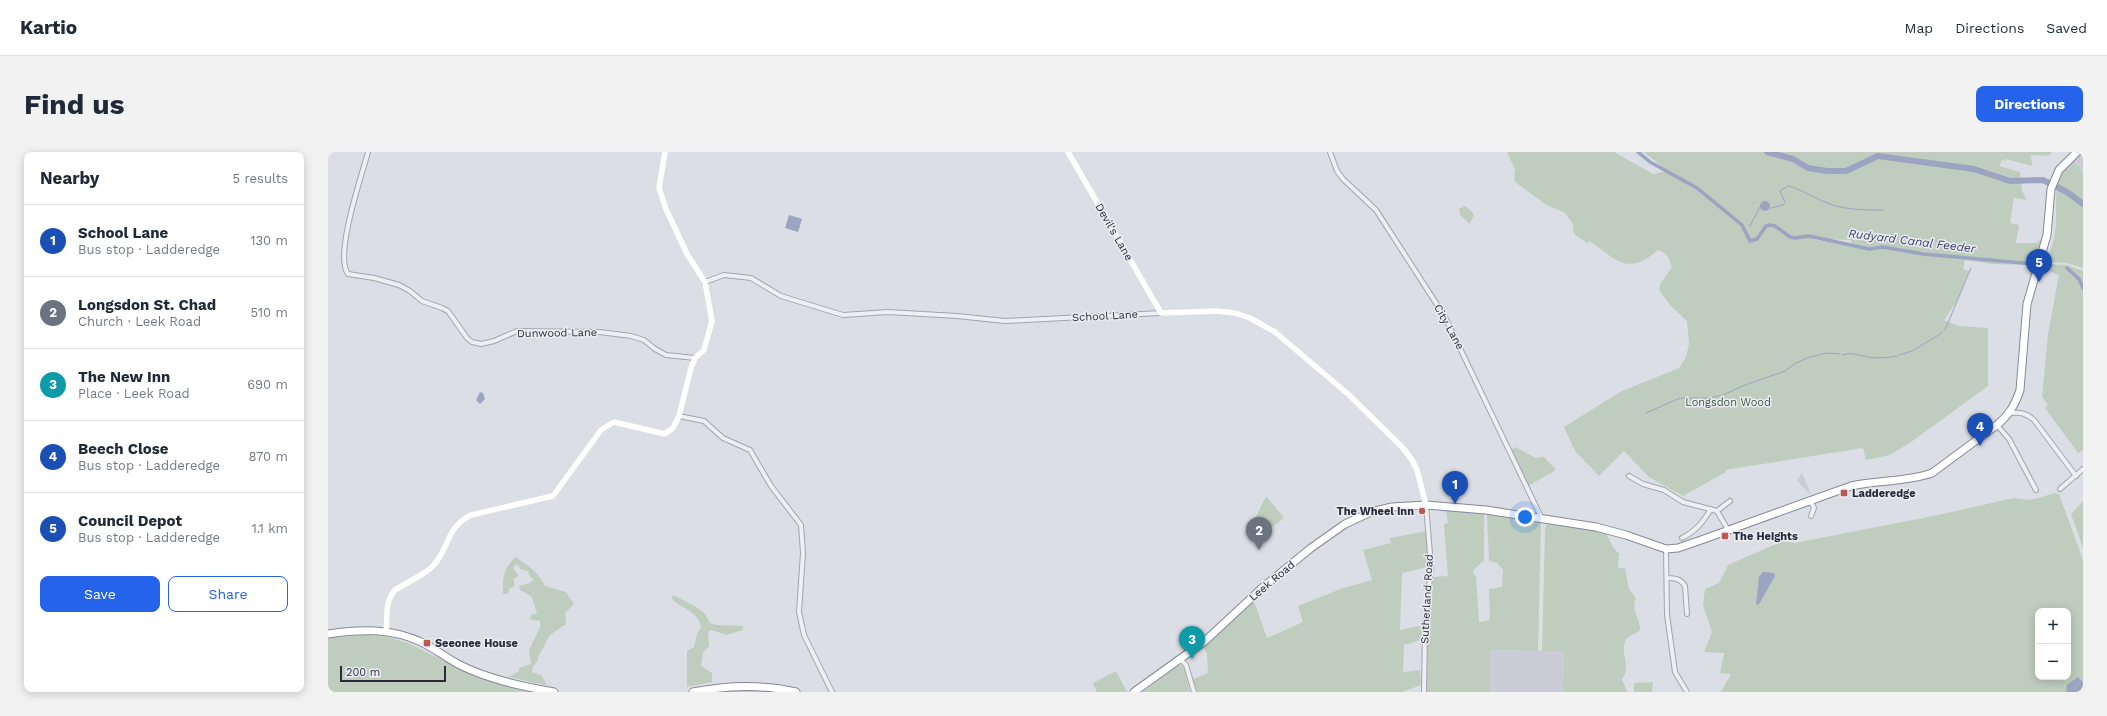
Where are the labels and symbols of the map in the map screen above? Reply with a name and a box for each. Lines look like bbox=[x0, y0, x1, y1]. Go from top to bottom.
street label: Devil's Lane bbox=[1092, 201, 1136, 263]
water label: Rudyard Canal Feeder bbox=[1848, 226, 1978, 256]
pin: 5 bbox=[2026, 249, 2052, 282]
street label: City Lane bbox=[1431, 302, 1467, 352]
street label: School Lane bbox=[1072, 308, 1138, 324]
street label: Dunwood Lane bbox=[517, 326, 597, 340]
park label: Longsdon Wood bbox=[1685, 396, 1771, 409]
pin: 4 bbox=[1967, 413, 1993, 446]
pin: 1 bbox=[1442, 471, 1468, 504]
place label: Ladderedge bbox=[1852, 487, 1916, 500]
marker: Ladderedge bbox=[1839, 488, 1849, 498]
place label: The Wheel Inn bbox=[1337, 505, 1414, 518]
marker: The Wheel Inn bbox=[1417, 506, 1427, 516]
your location bbox=[1515, 507, 1535, 527]
pin: 2 bbox=[1246, 517, 1272, 550]
place label: The Heights bbox=[1733, 530, 1798, 543]
marker: The Heights bbox=[1720, 531, 1730, 541]
street label: Sutherland Road bbox=[1418, 554, 1436, 644]
street label: Leek Road bbox=[1246, 558, 1298, 604]
pin: 3 bbox=[1179, 626, 1205, 659]
place label: Seeonee House bbox=[435, 637, 518, 650]
marker: Seeonee House bbox=[422, 638, 432, 648]
scale bar bbox=[340, 664, 446, 683]

